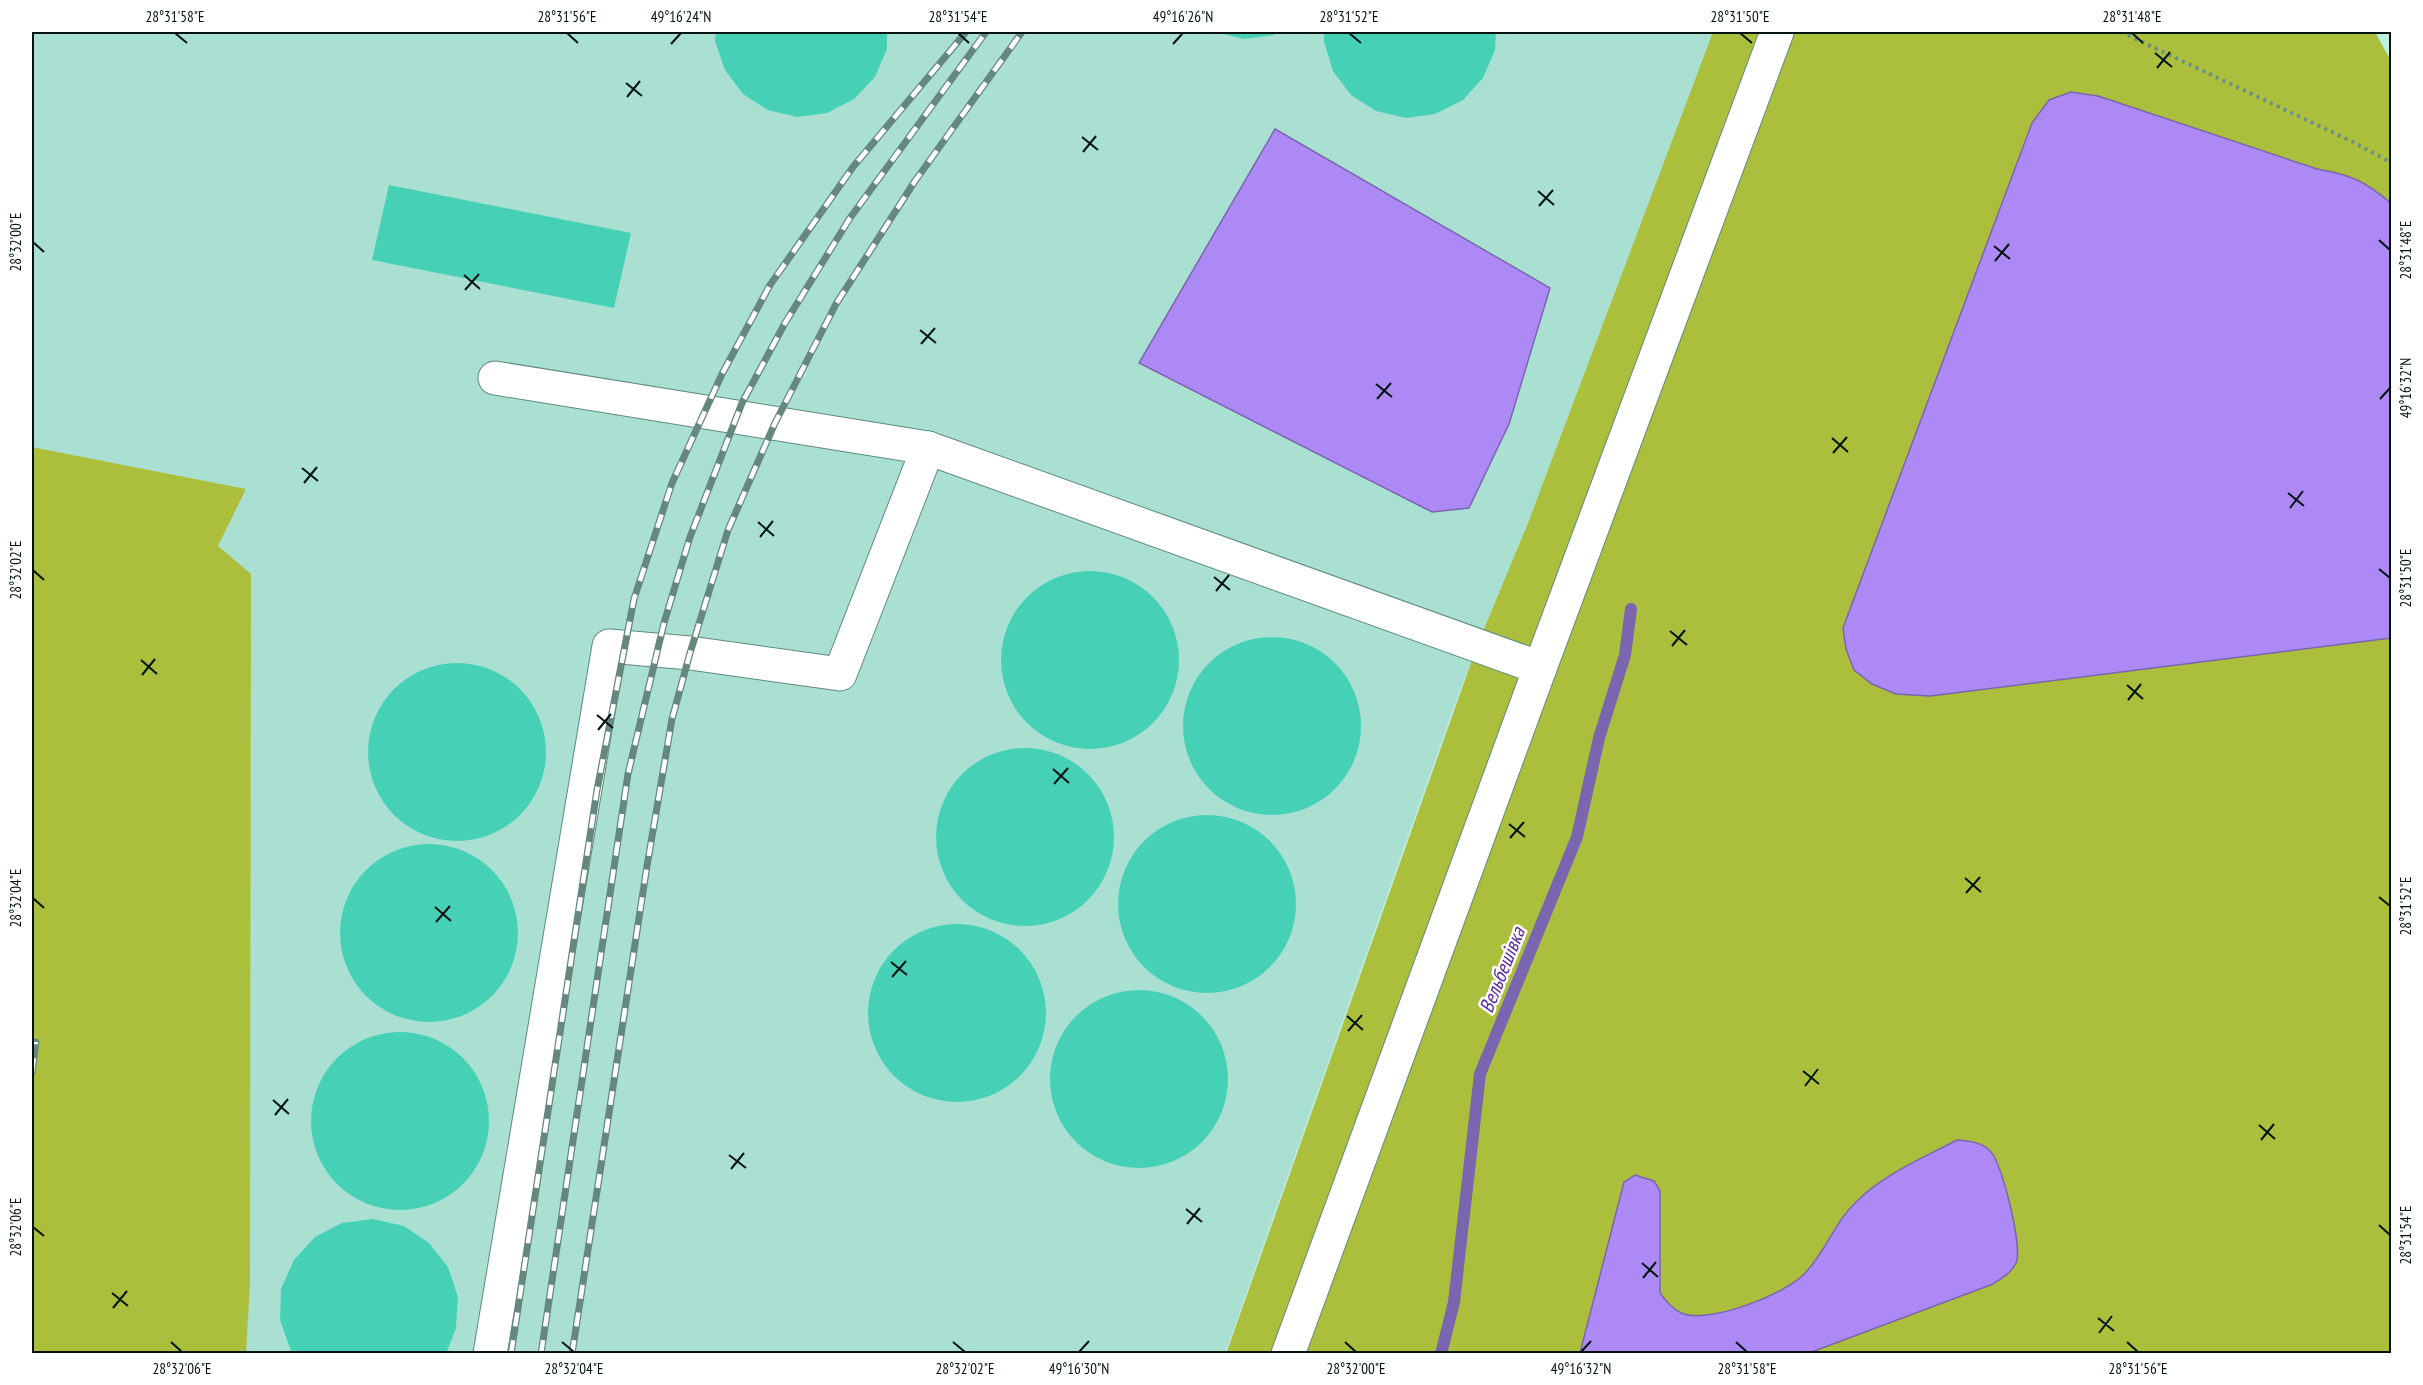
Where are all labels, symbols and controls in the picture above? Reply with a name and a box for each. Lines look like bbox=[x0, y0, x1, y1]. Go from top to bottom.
text: 28°31'58"E bbox=[145, 7, 205, 26]
text: 28°31'56"E bbox=[537, 7, 597, 26]
text: 49°16'24"N bbox=[651, 7, 711, 26]
text: 28°31'54"E bbox=[928, 7, 988, 26]
text: 49°16'26"N bbox=[1153, 7, 1213, 26]
text: 28°31'52"E bbox=[1319, 7, 1379, 26]
text: 28°31'50"E bbox=[1710, 7, 1770, 26]
text: 28°31'48"E bbox=[2102, 7, 2162, 26]
text: 28°32'00"E bbox=[6, 212, 25, 272]
text: 28°31'48"E bbox=[2396, 220, 2415, 280]
text: 49°16'32"N bbox=[2396, 358, 2415, 418]
text: 28°32'02"E bbox=[6, 540, 25, 600]
text: 28°31'50"E bbox=[2396, 548, 2415, 608]
text: 28°32'04"E bbox=[6, 868, 25, 928]
text: 28°31'52"E bbox=[2396, 876, 2415, 936]
water label: Вельбешівка bbox=[1473, 923, 1531, 1017]
text: 28°32'06"E bbox=[6, 1197, 25, 1257]
text: 28°31'54"E bbox=[2396, 1205, 2415, 1265]
text: 28°32'06"E bbox=[152, 1359, 212, 1378]
text: 28°32'04"E bbox=[544, 1359, 604, 1378]
text: 28°32'02"E bbox=[935, 1359, 995, 1378]
text: 49°16'30"N bbox=[1049, 1359, 1109, 1378]
text: 28°32'00"E bbox=[1326, 1359, 1386, 1378]
text: 49°16'32"N bbox=[1551, 1359, 1611, 1378]
text: 28°31'58"E bbox=[1717, 1359, 1777, 1378]
text: 28°31'56"E bbox=[2108, 1359, 2168, 1378]

